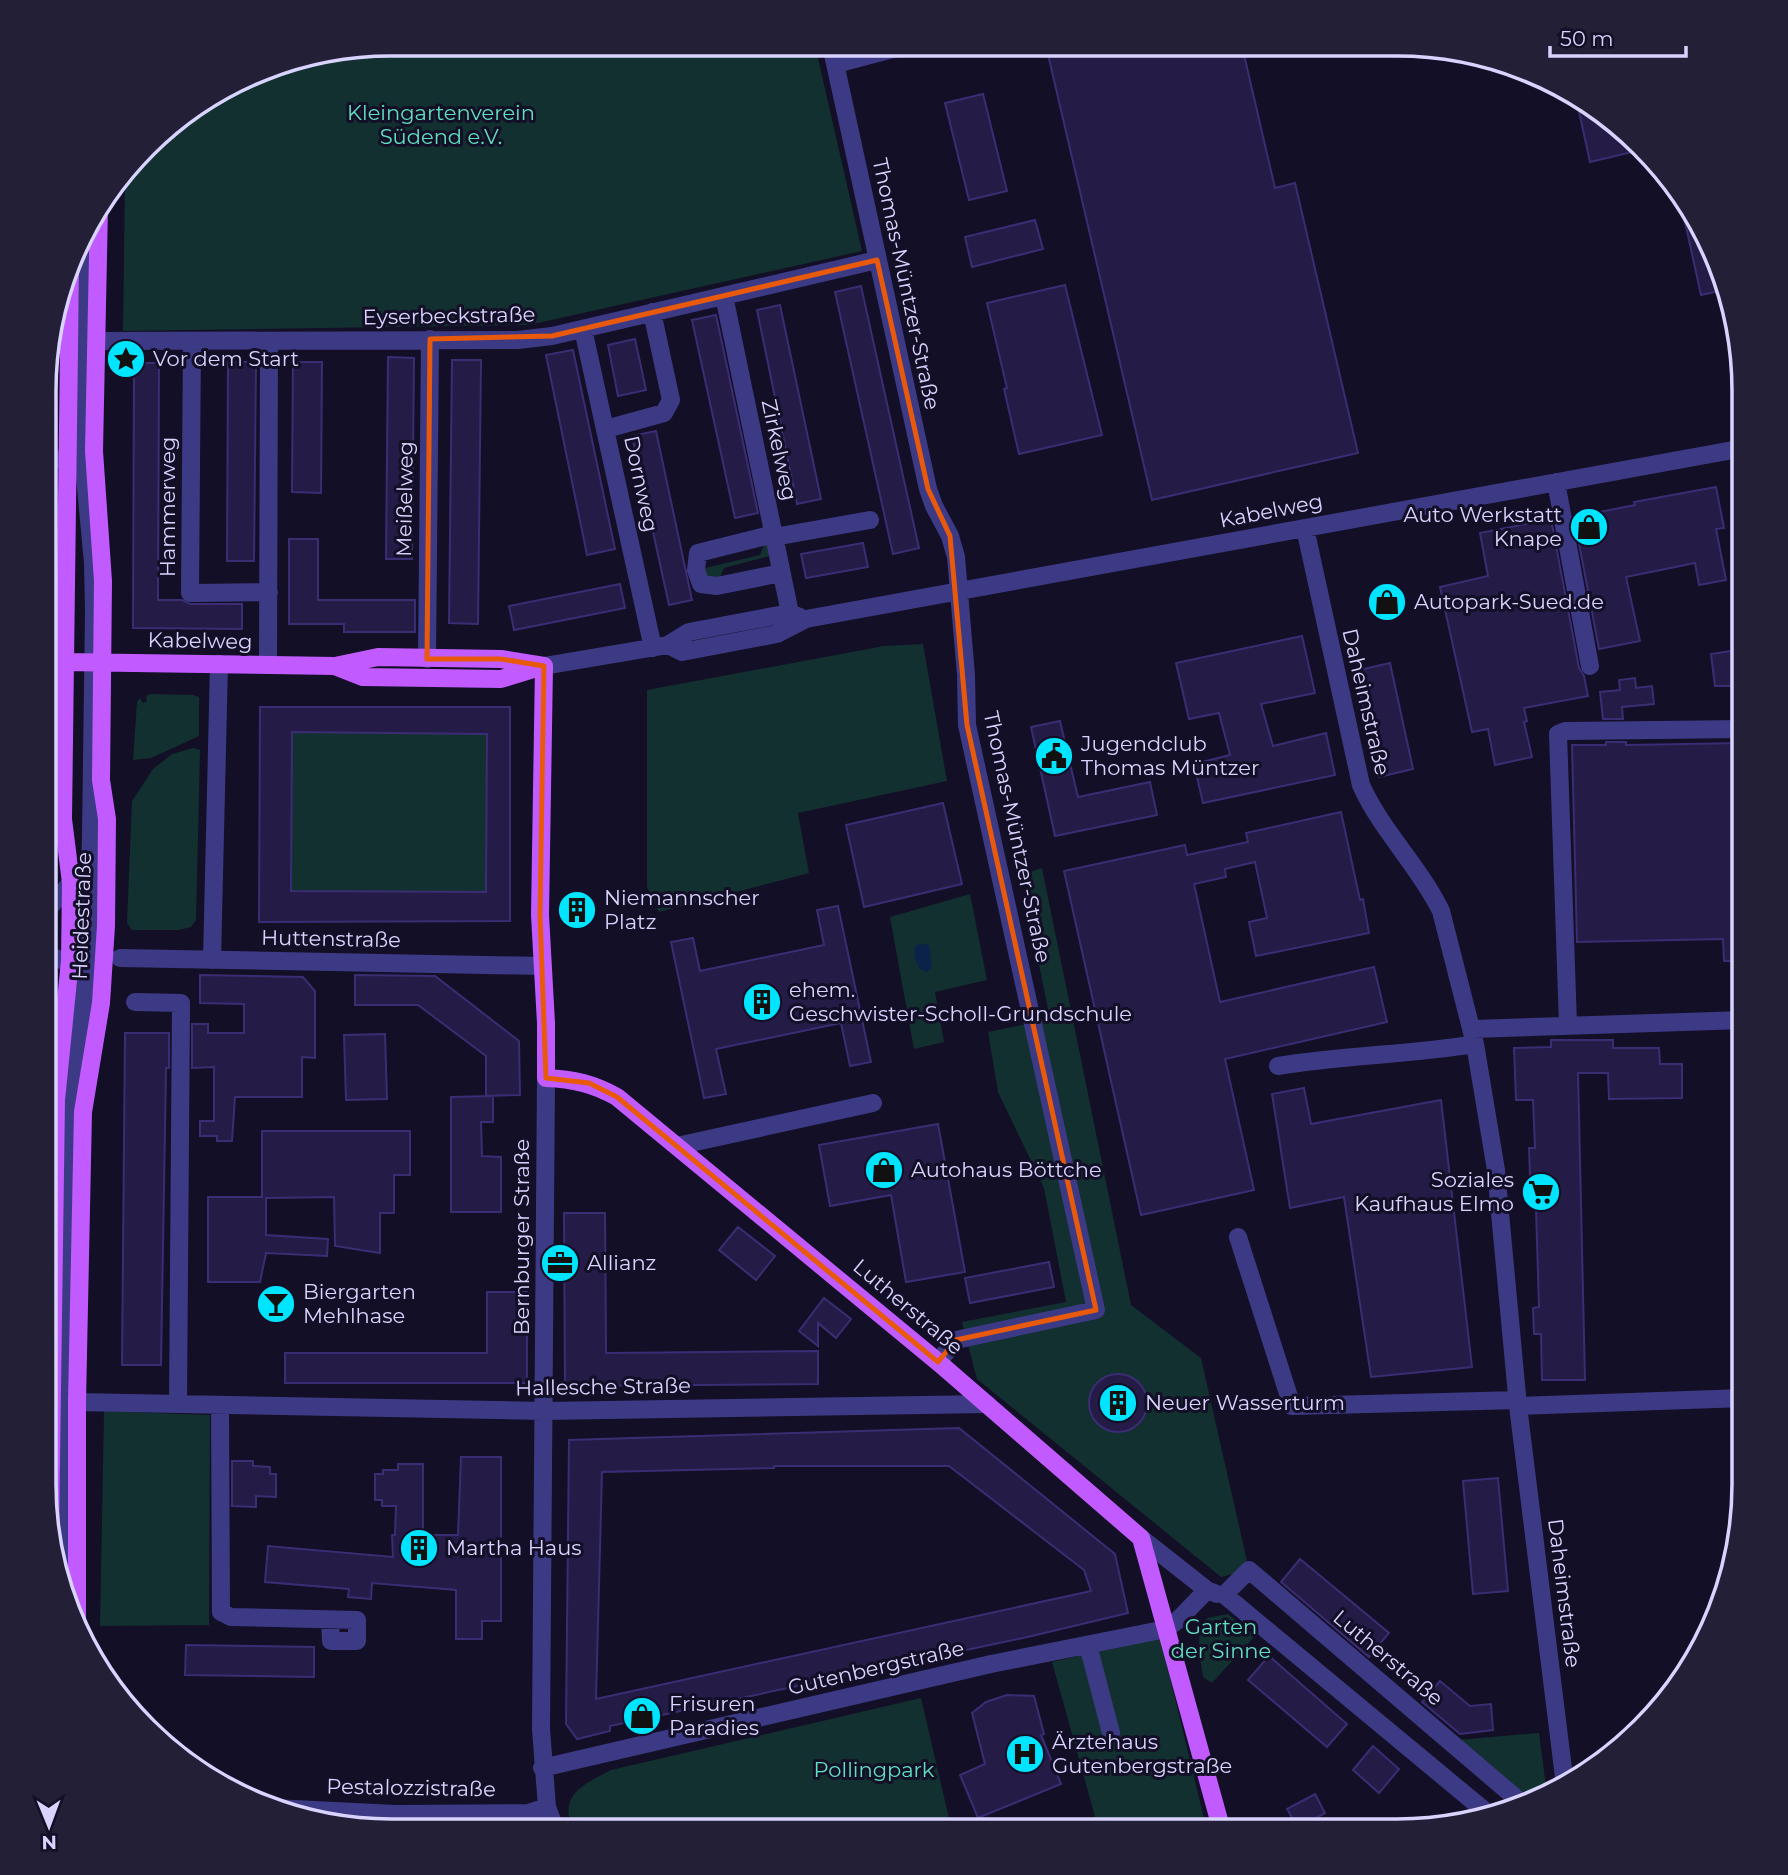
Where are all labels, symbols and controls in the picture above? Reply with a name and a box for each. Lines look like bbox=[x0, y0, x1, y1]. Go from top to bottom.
scale bar bbox=[1550, 14, 1686, 58]
text: 50 m bbox=[1560, 26, 1614, 51]
park label: Kleingartenverein Südend e.V. bbox=[347, 100, 535, 149]
street label: Thomas-Müntzer-Straße bbox=[868, 156, 945, 412]
street label: Eyserbeckstraße bbox=[362, 301, 536, 330]
place icon: Vor dem Start bbox=[105, 338, 147, 380]
place label: Vor dem Start bbox=[153, 346, 299, 371]
street label: Zirkelweg bbox=[757, 397, 802, 503]
street label: Dornweg bbox=[619, 433, 664, 534]
street label: Hammerweg bbox=[155, 437, 180, 577]
street label: Meißelweg bbox=[391, 441, 418, 557]
street label: Kabelweg bbox=[1217, 488, 1325, 533]
place label: Auto Werkstatt Knape bbox=[1403, 502, 1562, 551]
shop icon: Auto Werkstatt Knape bbox=[1568, 506, 1610, 548]
shop icon: Autopark-Sued.de bbox=[1366, 581, 1408, 623]
place label: Autopark-Sued.de bbox=[1414, 589, 1604, 614]
street label: Daheimstraße bbox=[1337, 626, 1396, 778]
street label: Kabelweg bbox=[147, 627, 253, 654]
street label: Thomas-Müntzer-Straße bbox=[979, 709, 1056, 965]
place label: Jugendclub Thomas Müntzer bbox=[1080, 731, 1259, 780]
public building icon: Jugendclub Thomas Müntzer bbox=[1033, 735, 1075, 777]
street label: Heidestraße bbox=[67, 852, 96, 980]
place label: Niemannscher Platz bbox=[604, 885, 760, 934]
building icon: Niemannscher Platz bbox=[556, 889, 598, 931]
street label: Huttenstraße bbox=[261, 925, 401, 952]
place label: ehem. Geschwister-Scholl-Grundschule bbox=[789, 977, 1132, 1026]
building icon: ehem. Geschwister-Scholl-Grundschule bbox=[741, 981, 783, 1023]
street label: Bernburger Straße bbox=[509, 1139, 534, 1335]
shop icon: Autohaus Böttche bbox=[863, 1149, 905, 1191]
place label: Autohaus Böttche bbox=[911, 1157, 1102, 1182]
place label: Soziales Kaufhaus Elmo bbox=[1354, 1167, 1514, 1216]
supermarket icon: Soziales Kaufhaus Elmo bbox=[1520, 1171, 1562, 1213]
office icon: Allianz bbox=[539, 1242, 581, 1284]
place label: Allianz bbox=[587, 1250, 656, 1275]
street label: Lutherstraße bbox=[848, 1253, 968, 1360]
place label: Biergarten Mehlhase bbox=[303, 1279, 416, 1328]
bar icon: Biergarten Mehlhase bbox=[255, 1283, 297, 1325]
street label: Hallesche Straße bbox=[515, 1372, 691, 1401]
building icon: Neuer Wasserturm bbox=[1097, 1382, 1139, 1424]
place label: Neuer Wasserturm bbox=[1145, 1390, 1345, 1415]
street label: Daheimstraße bbox=[1543, 1517, 1586, 1669]
building icon: Martha Haus bbox=[398, 1527, 440, 1569]
place label: Martha Haus bbox=[446, 1535, 582, 1560]
street label: Lutherstraße bbox=[1328, 1604, 1448, 1711]
park label: Garten der Sinne bbox=[1171, 1614, 1271, 1663]
street label: Gutenbergstraße bbox=[785, 1635, 967, 1700]
place label: Frisuren Paradies bbox=[669, 1691, 759, 1740]
shop icon: Frisuren Paradies bbox=[621, 1695, 663, 1737]
place label: Ärztehaus Gutenbergstraße bbox=[1052, 1729, 1232, 1778]
hospital icon: Ärztehaus Gutenbergstraße bbox=[1004, 1733, 1046, 1775]
park label: Pollingpark bbox=[814, 1757, 935, 1782]
street label: Pestalozzistraße bbox=[326, 1774, 496, 1801]
north arrow bbox=[14, 1791, 84, 1861]
text: N bbox=[41, 1831, 57, 1854]

